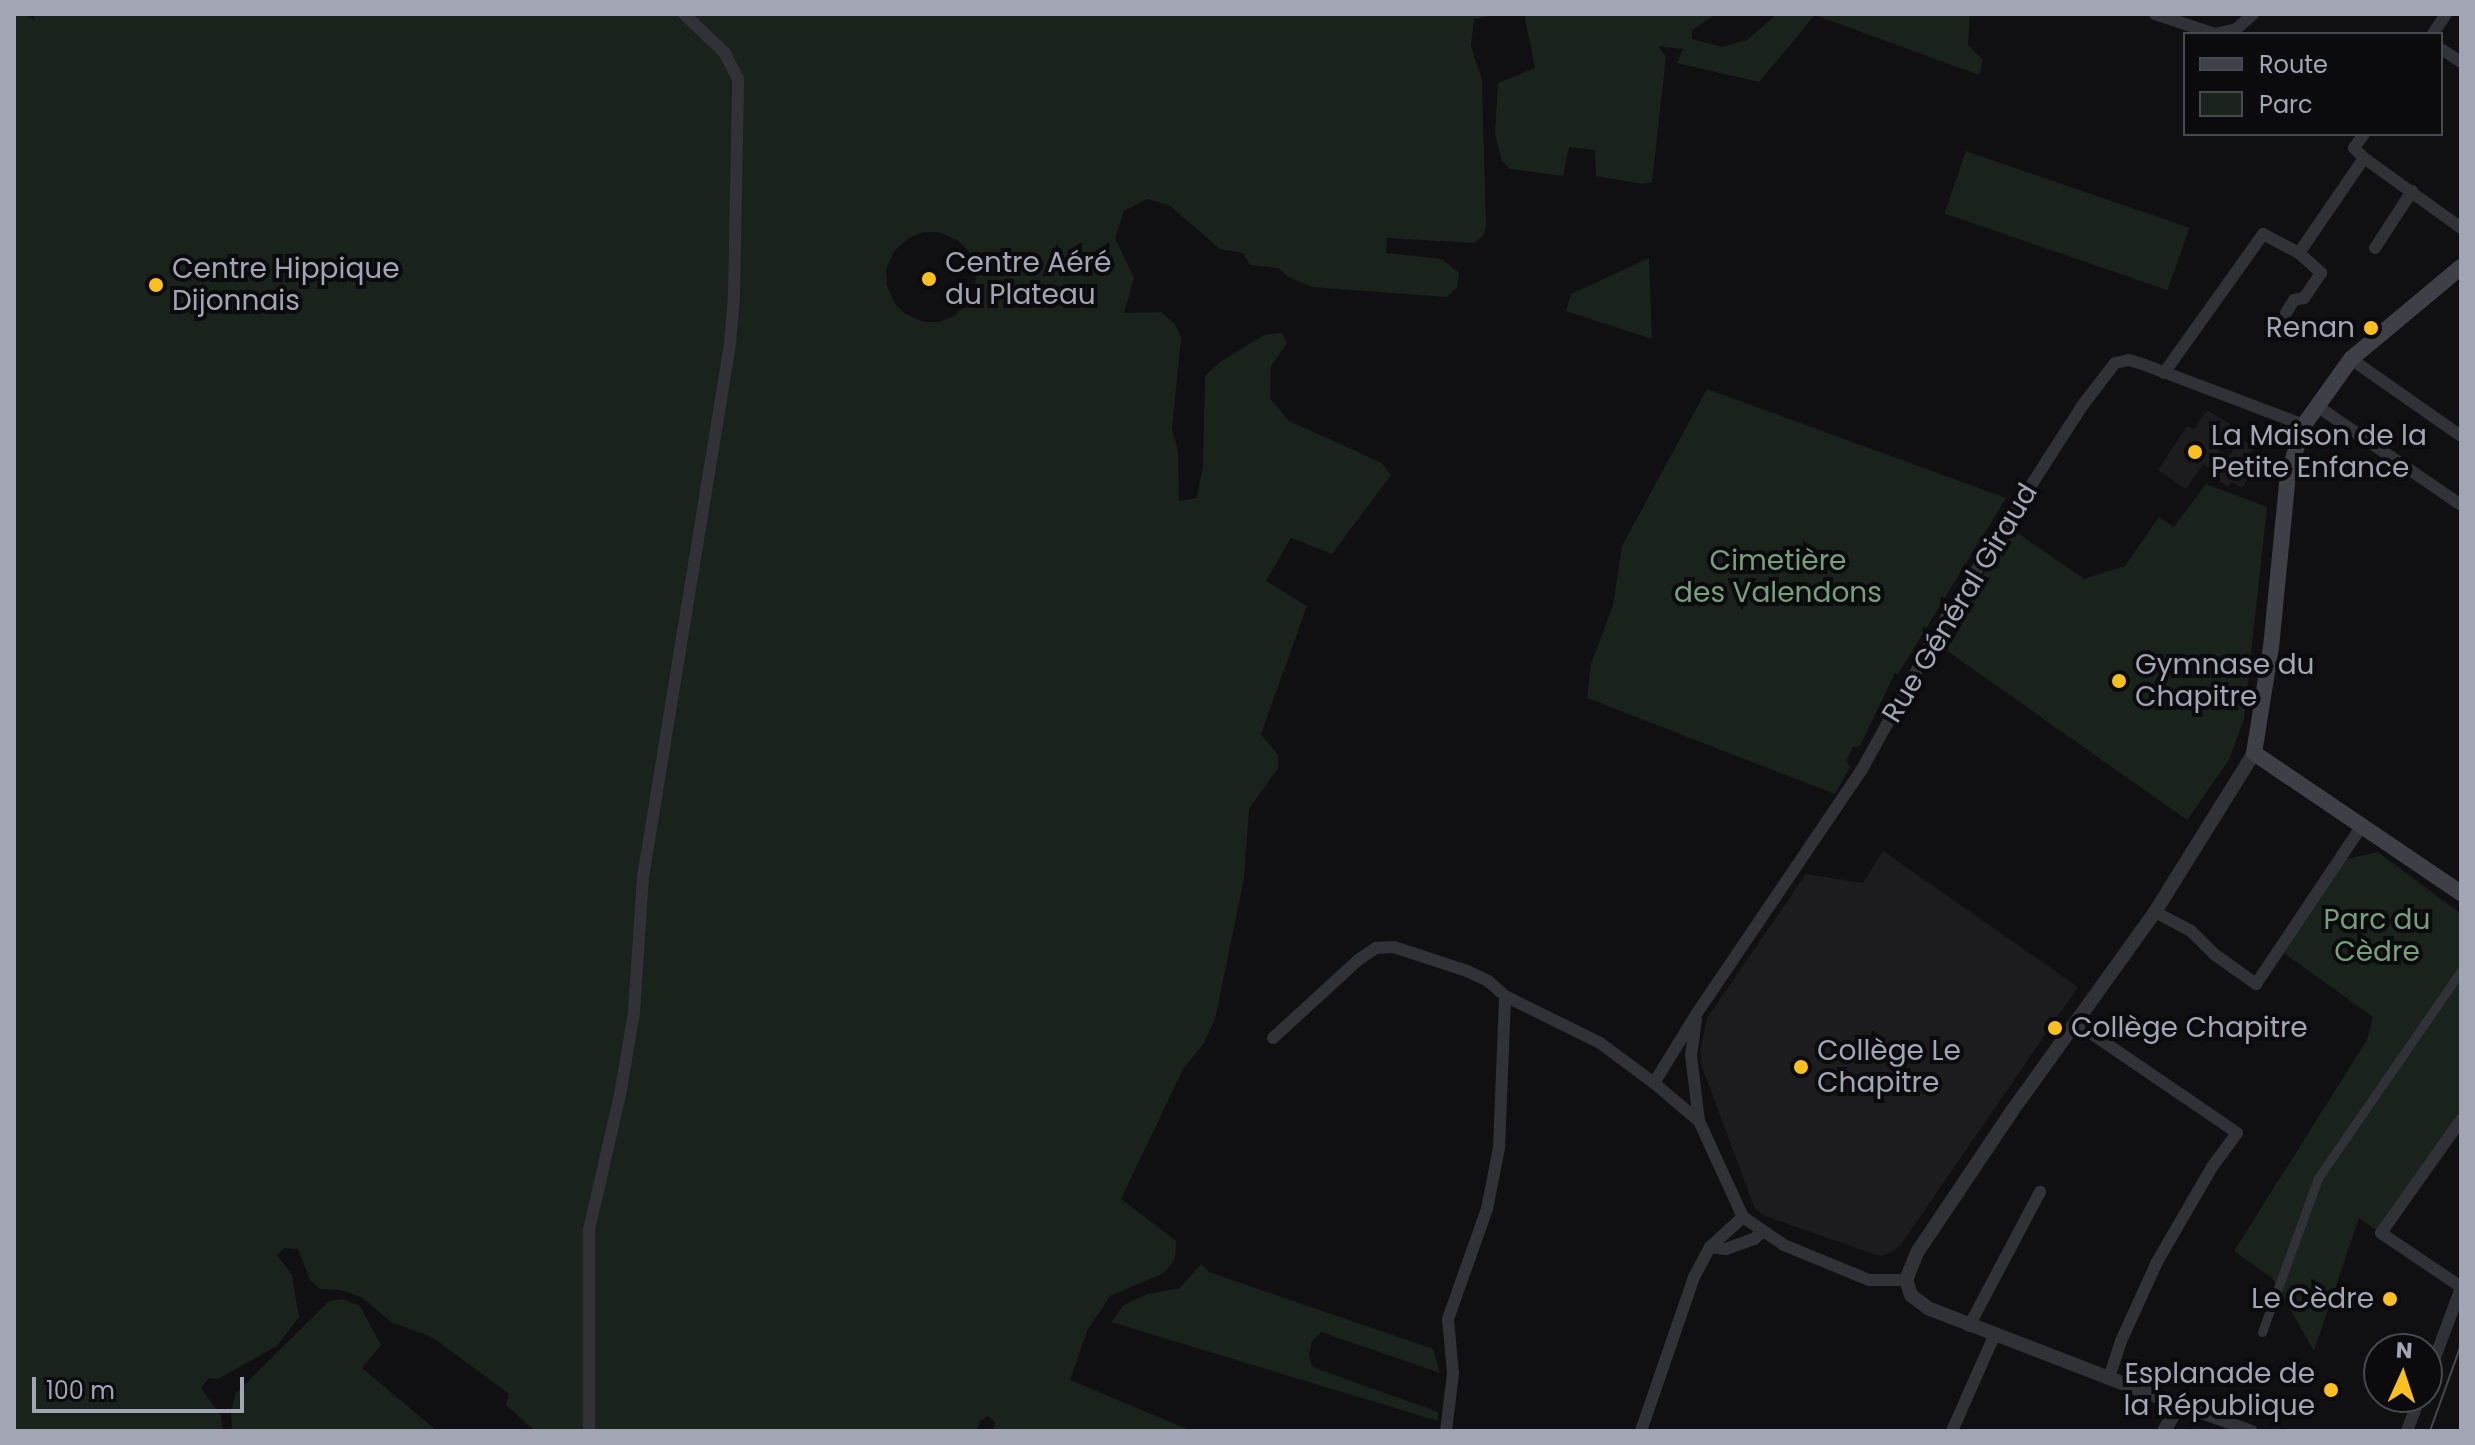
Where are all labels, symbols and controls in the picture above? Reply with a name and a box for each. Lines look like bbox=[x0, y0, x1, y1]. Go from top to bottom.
legend bbox=[2183, 32, 2443, 136]
text: Route bbox=[2259, 48, 2328, 81]
text: Parc bbox=[2259, 88, 2313, 121]
place label: Centre Aéré du Plateau bbox=[945, 246, 1111, 312]
place label: Centre Hippique Dijonnais bbox=[172, 252, 400, 318]
marker: Centre Aéré du Plateau bbox=[920, 270, 938, 288]
marker: Centre Hippique Dijonnais bbox=[147, 276, 165, 294]
place label: Renan bbox=[2266, 311, 2355, 345]
marker: Renan bbox=[2362, 319, 2380, 337]
place label: La Maison de la Petite Enfance bbox=[2211, 419, 2427, 485]
marker: La Maison de la Petite Enfance bbox=[2186, 443, 2204, 461]
street label: Rue Général Giraud bbox=[1875, 477, 2045, 729]
park label: Cimetière des Valendons bbox=[1674, 544, 1882, 610]
place label: Gymnase du Chapitre bbox=[2135, 648, 2315, 714]
marker: Gymnase du Chapitre bbox=[2110, 672, 2128, 690]
park label: Parc du Cèdre bbox=[2324, 903, 2430, 969]
place label: Collège Chapitre bbox=[2071, 1011, 2308, 1045]
marker: Collège Chapitre bbox=[2046, 1019, 2064, 1037]
place label: Collège Le Chapitre bbox=[1817, 1034, 1961, 1100]
marker: Collège Le Chapitre bbox=[1792, 1058, 1810, 1076]
place label: Le Cèdre bbox=[2251, 1282, 2374, 1316]
marker: Le Cèdre bbox=[2381, 1290, 2399, 1308]
north arrow bbox=[2363, 1333, 2443, 1413]
text: N bbox=[2395, 1335, 2413, 1366]
place label: Esplanade de la République bbox=[2124, 1357, 2315, 1423]
scale bar bbox=[36, 1361, 248, 1411]
text: 100 m bbox=[46, 1374, 115, 1407]
marker: Esplanade de la République bbox=[2322, 1381, 2340, 1399]

